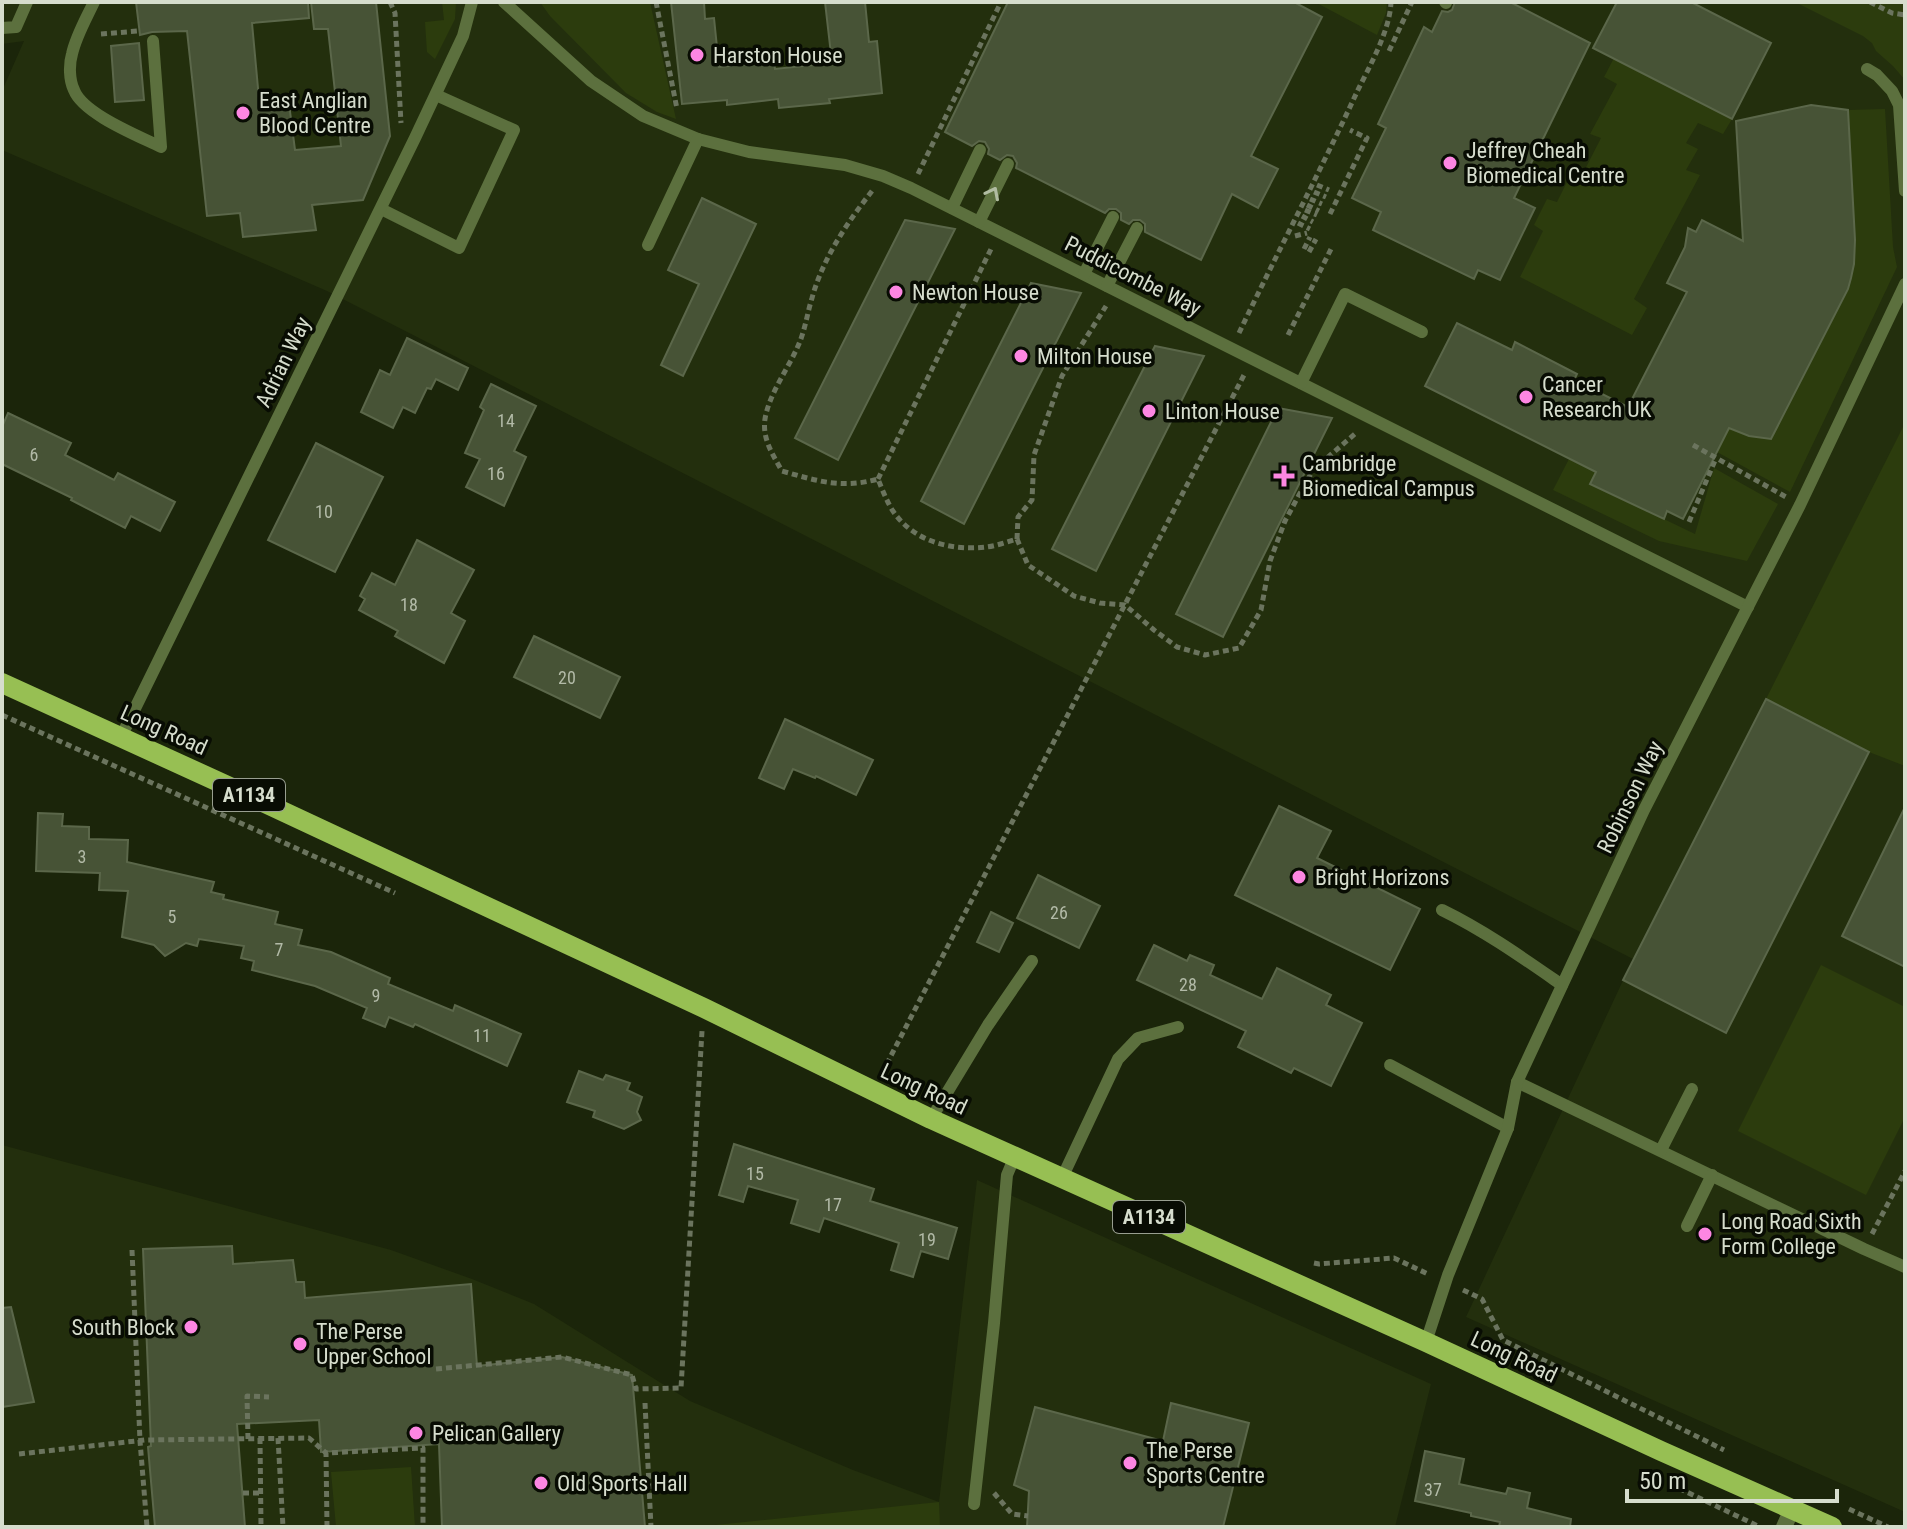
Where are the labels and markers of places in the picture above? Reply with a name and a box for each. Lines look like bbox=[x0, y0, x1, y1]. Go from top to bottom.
place label: Harston House bbox=[713, 43, 843, 68]
marker: Harston House bbox=[688, 46, 706, 64]
place label: East Anglian Blood Centre bbox=[259, 88, 371, 138]
marker: East Anglian Blood Centre bbox=[234, 104, 252, 122]
place label: Jeffrey Cheah Biomedical Centre bbox=[1466, 138, 1625, 188]
marker: Jeffrey Cheah Biomedical Centre bbox=[1441, 154, 1459, 172]
place label: Newton House bbox=[912, 280, 1039, 305]
marker: Newton House bbox=[887, 283, 905, 301]
place label: Milton House bbox=[1037, 344, 1152, 369]
marker: Milton House bbox=[1012, 347, 1030, 365]
place label: Cancer Research UK bbox=[1542, 372, 1652, 422]
marker: Cancer Research UK bbox=[1517, 388, 1535, 406]
place label: Linton House bbox=[1165, 399, 1280, 424]
marker: Linton House bbox=[1140, 402, 1158, 420]
place label: Cambridge Biomedical Campus bbox=[1302, 451, 1475, 501]
marker: Cambridge Biomedical Campus bbox=[1273, 465, 1295, 487]
place label: Bright Horizons bbox=[1315, 865, 1449, 890]
marker: Bright Horizons bbox=[1290, 868, 1308, 886]
place label: Long Road Sixth Form College bbox=[1721, 1209, 1862, 1259]
marker: Long Road Sixth Form College bbox=[1696, 1225, 1714, 1243]
place label: South Block bbox=[72, 1315, 175, 1340]
marker: South Block bbox=[182, 1318, 200, 1336]
place label: The Perse Upper School bbox=[316, 1319, 431, 1369]
marker: The Perse Upper School bbox=[291, 1335, 309, 1353]
place label: Pelican Gallery bbox=[432, 1421, 561, 1446]
marker: Pelican Gallery bbox=[407, 1424, 425, 1442]
place label: The Perse Sports Centre bbox=[1146, 1438, 1265, 1488]
marker: The Perse Sports Centre bbox=[1121, 1454, 1139, 1472]
place label: Old Sports Hall bbox=[557, 1471, 688, 1496]
marker: Old Sports Hall bbox=[532, 1474, 550, 1492]

